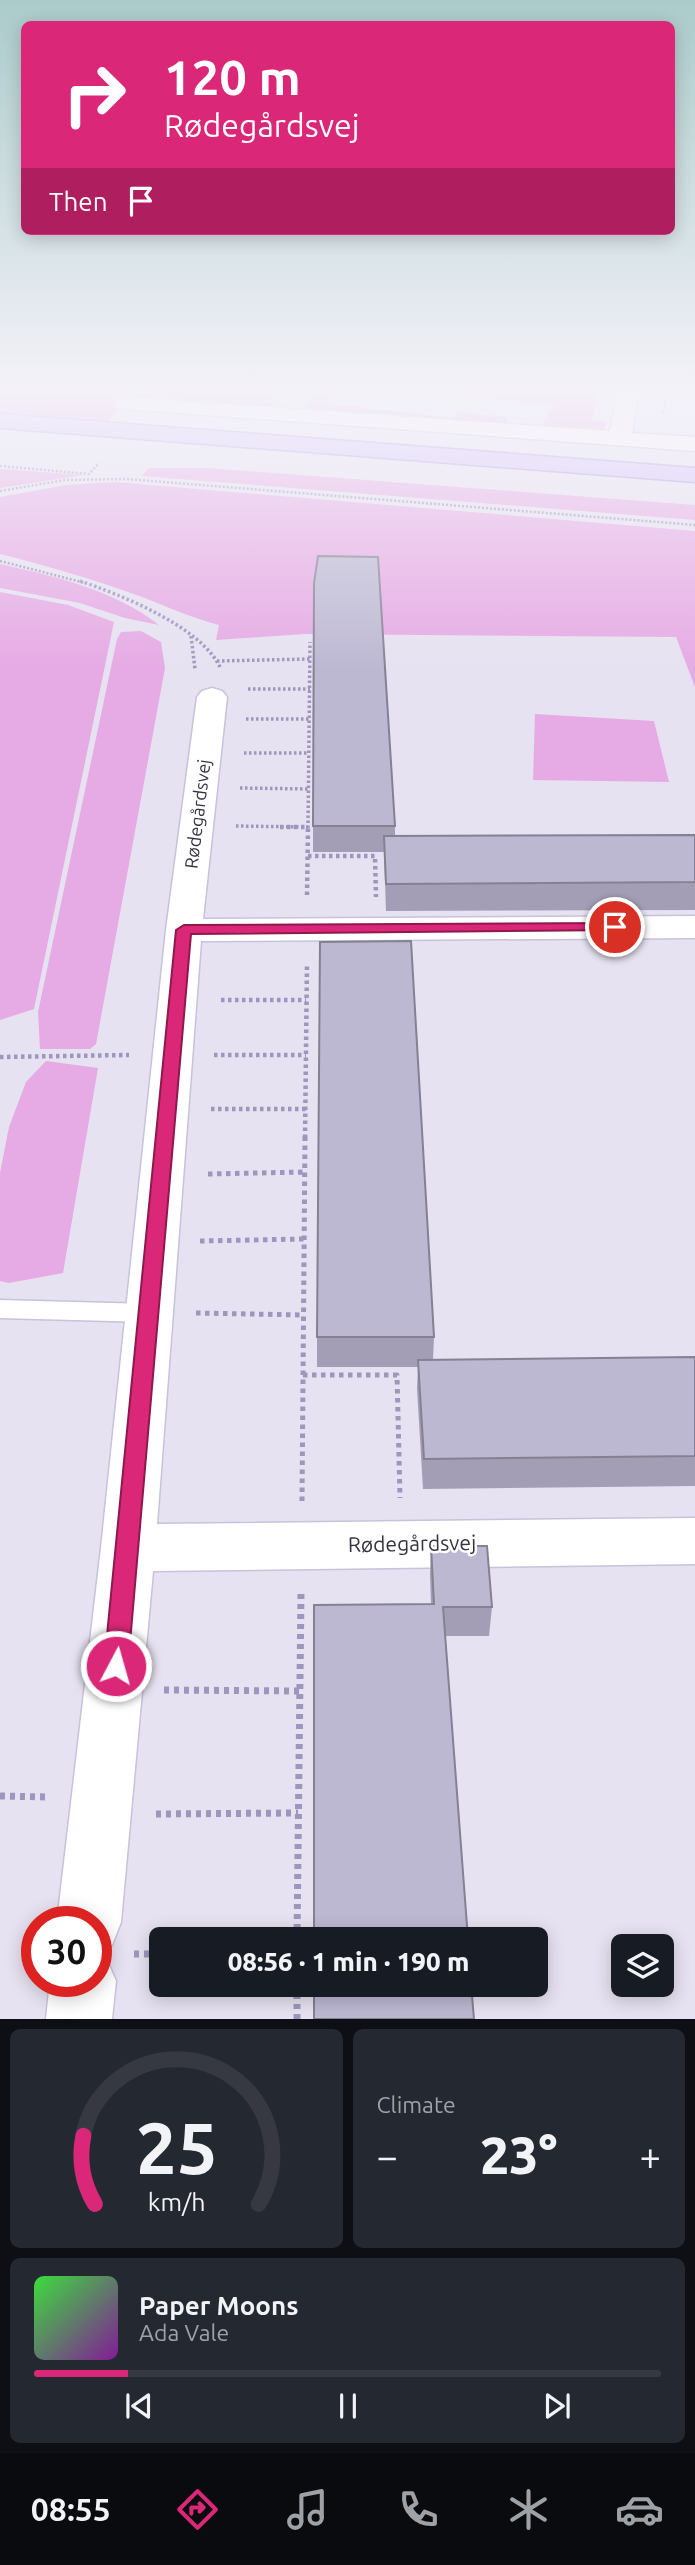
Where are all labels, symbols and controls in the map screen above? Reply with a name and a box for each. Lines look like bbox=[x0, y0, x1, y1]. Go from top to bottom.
icon: right bbox=[49, 49, 140, 140]
text: 120 m bbox=[164, 49, 301, 104]
text: Rødegårdsvej bbox=[164, 107, 360, 143]
icon: arrive bbox=[122, 182, 160, 220]
text: Then bbox=[49, 187, 108, 216]
street label: Rødegårdsvej bbox=[180, 758, 214, 870]
pin bbox=[585, 897, 645, 957]
icon: arrive bbox=[596, 908, 634, 946]
street label: Rødegårdsvej bbox=[348, 1530, 476, 1556]
position arrow bbox=[79, 1629, 153, 1703]
speed limit sign: 30 bbox=[21, 1906, 112, 1997]
map controls bbox=[611, 1934, 674, 1997]
button: layers bbox=[611, 1934, 674, 1997]
text: 08:56 · 1 min · 190 m bbox=[228, 1947, 469, 1976]
text: Climate bbox=[377, 2092, 456, 2117]
text: 25 bbox=[135, 2107, 217, 2189]
text: 23° bbox=[480, 2126, 558, 2184]
text: − bbox=[377, 2135, 398, 2177]
text: + bbox=[640, 2135, 661, 2177]
text: km/h bbox=[147, 2188, 205, 2216]
text: Paper Moons bbox=[139, 2291, 298, 2320]
text: Ada Vale bbox=[139, 2320, 229, 2345]
icon: previous bbox=[120, 2387, 158, 2425]
icon: pause bbox=[329, 2387, 367, 2425]
icon: next bbox=[538, 2387, 576, 2425]
icon: directions bbox=[173, 2485, 222, 2534]
icon: music bbox=[283, 2485, 332, 2534]
icon: phone bbox=[394, 2485, 443, 2534]
icon: climate bbox=[504, 2485, 553, 2534]
icon: car bbox=[615, 2485, 664, 2534]
text: 08:55 bbox=[31, 2491, 111, 2527]

